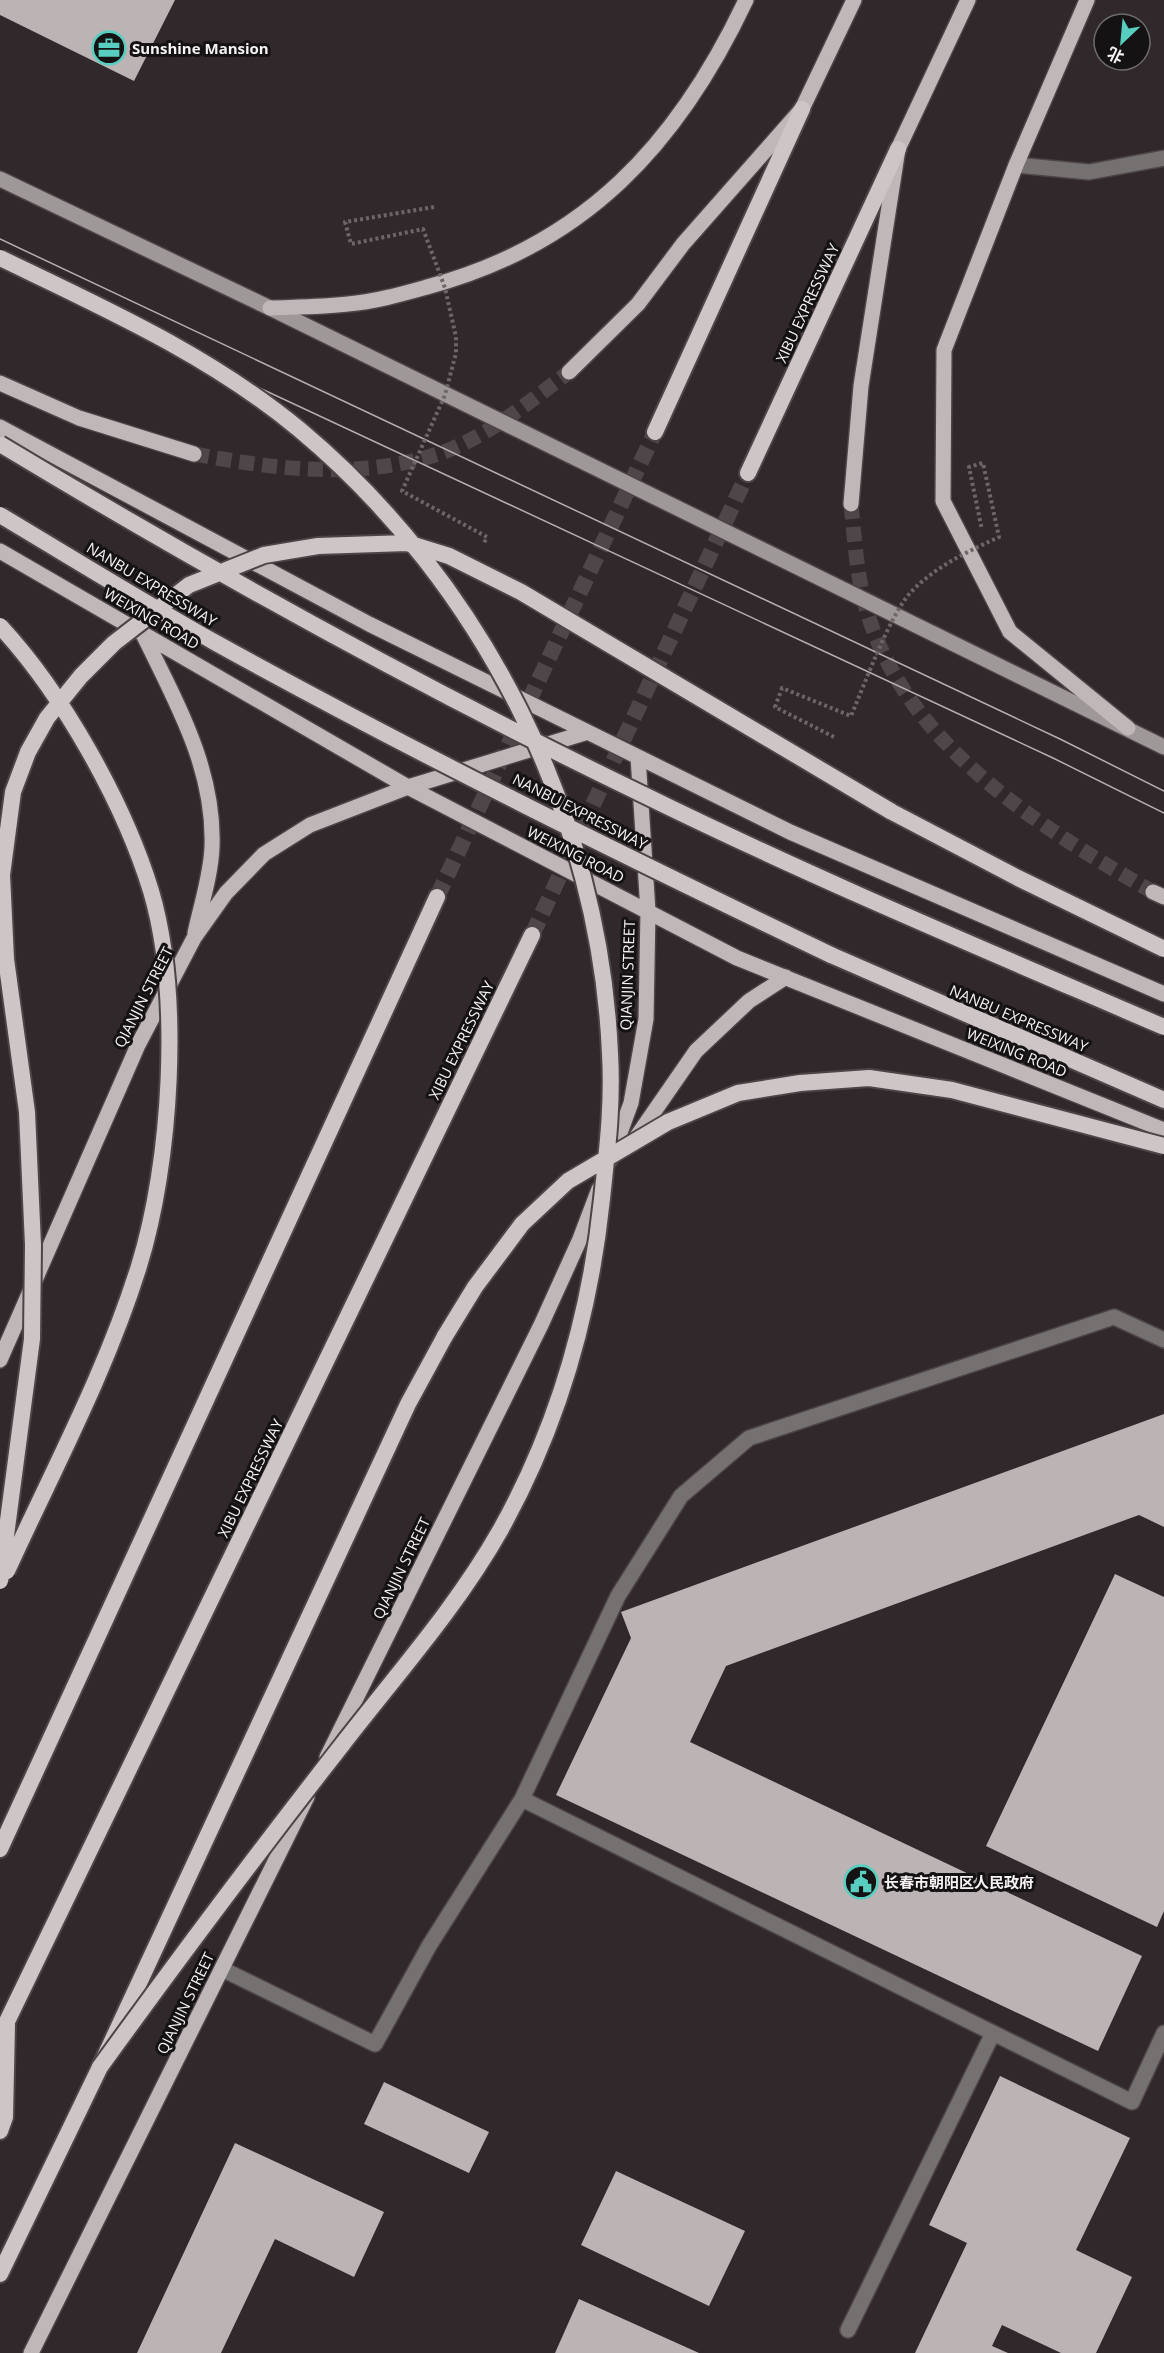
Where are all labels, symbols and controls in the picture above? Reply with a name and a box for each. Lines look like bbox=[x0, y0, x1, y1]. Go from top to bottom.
north arrow bbox=[1092, 12, 1152, 72]
office icon: Sunshine Mansion bbox=[91, 30, 127, 66]
place label: Sunshine Mansion bbox=[132, 38, 269, 58]
text: 北 bbox=[1103, 42, 1127, 69]
street label: XIBU EXPRESSWAY bbox=[771, 240, 844, 366]
street label: NANBU EXPRESSWAY bbox=[83, 537, 221, 631]
street label: WEIXING ROAD bbox=[101, 583, 203, 653]
street label: NANBU EXPRESSWAY bbox=[509, 768, 651, 854]
street label: WEIXING ROAD bbox=[524, 821, 628, 887]
street label: QIANJIN STREET bbox=[615, 919, 639, 1031]
street label: QIANJIN STREET bbox=[109, 942, 177, 1051]
street label: XIBU EXPRESSWAY bbox=[424, 977, 499, 1102]
street label: NANBU EXPRESSWAY bbox=[947, 980, 1092, 1056]
street label: WEIXING ROAD bbox=[964, 1023, 1070, 1081]
street label: XIBU EXPRESSWAY bbox=[213, 1415, 288, 1540]
street label: QIANJIN STREET bbox=[368, 1513, 435, 1622]
public building icon: 长春市朝阳区人民政府 bbox=[843, 1864, 879, 1900]
place label: 长春市朝阳区人民政府 bbox=[884, 1872, 1034, 1892]
street label: QIANJIN STREET bbox=[152, 1948, 219, 2057]

